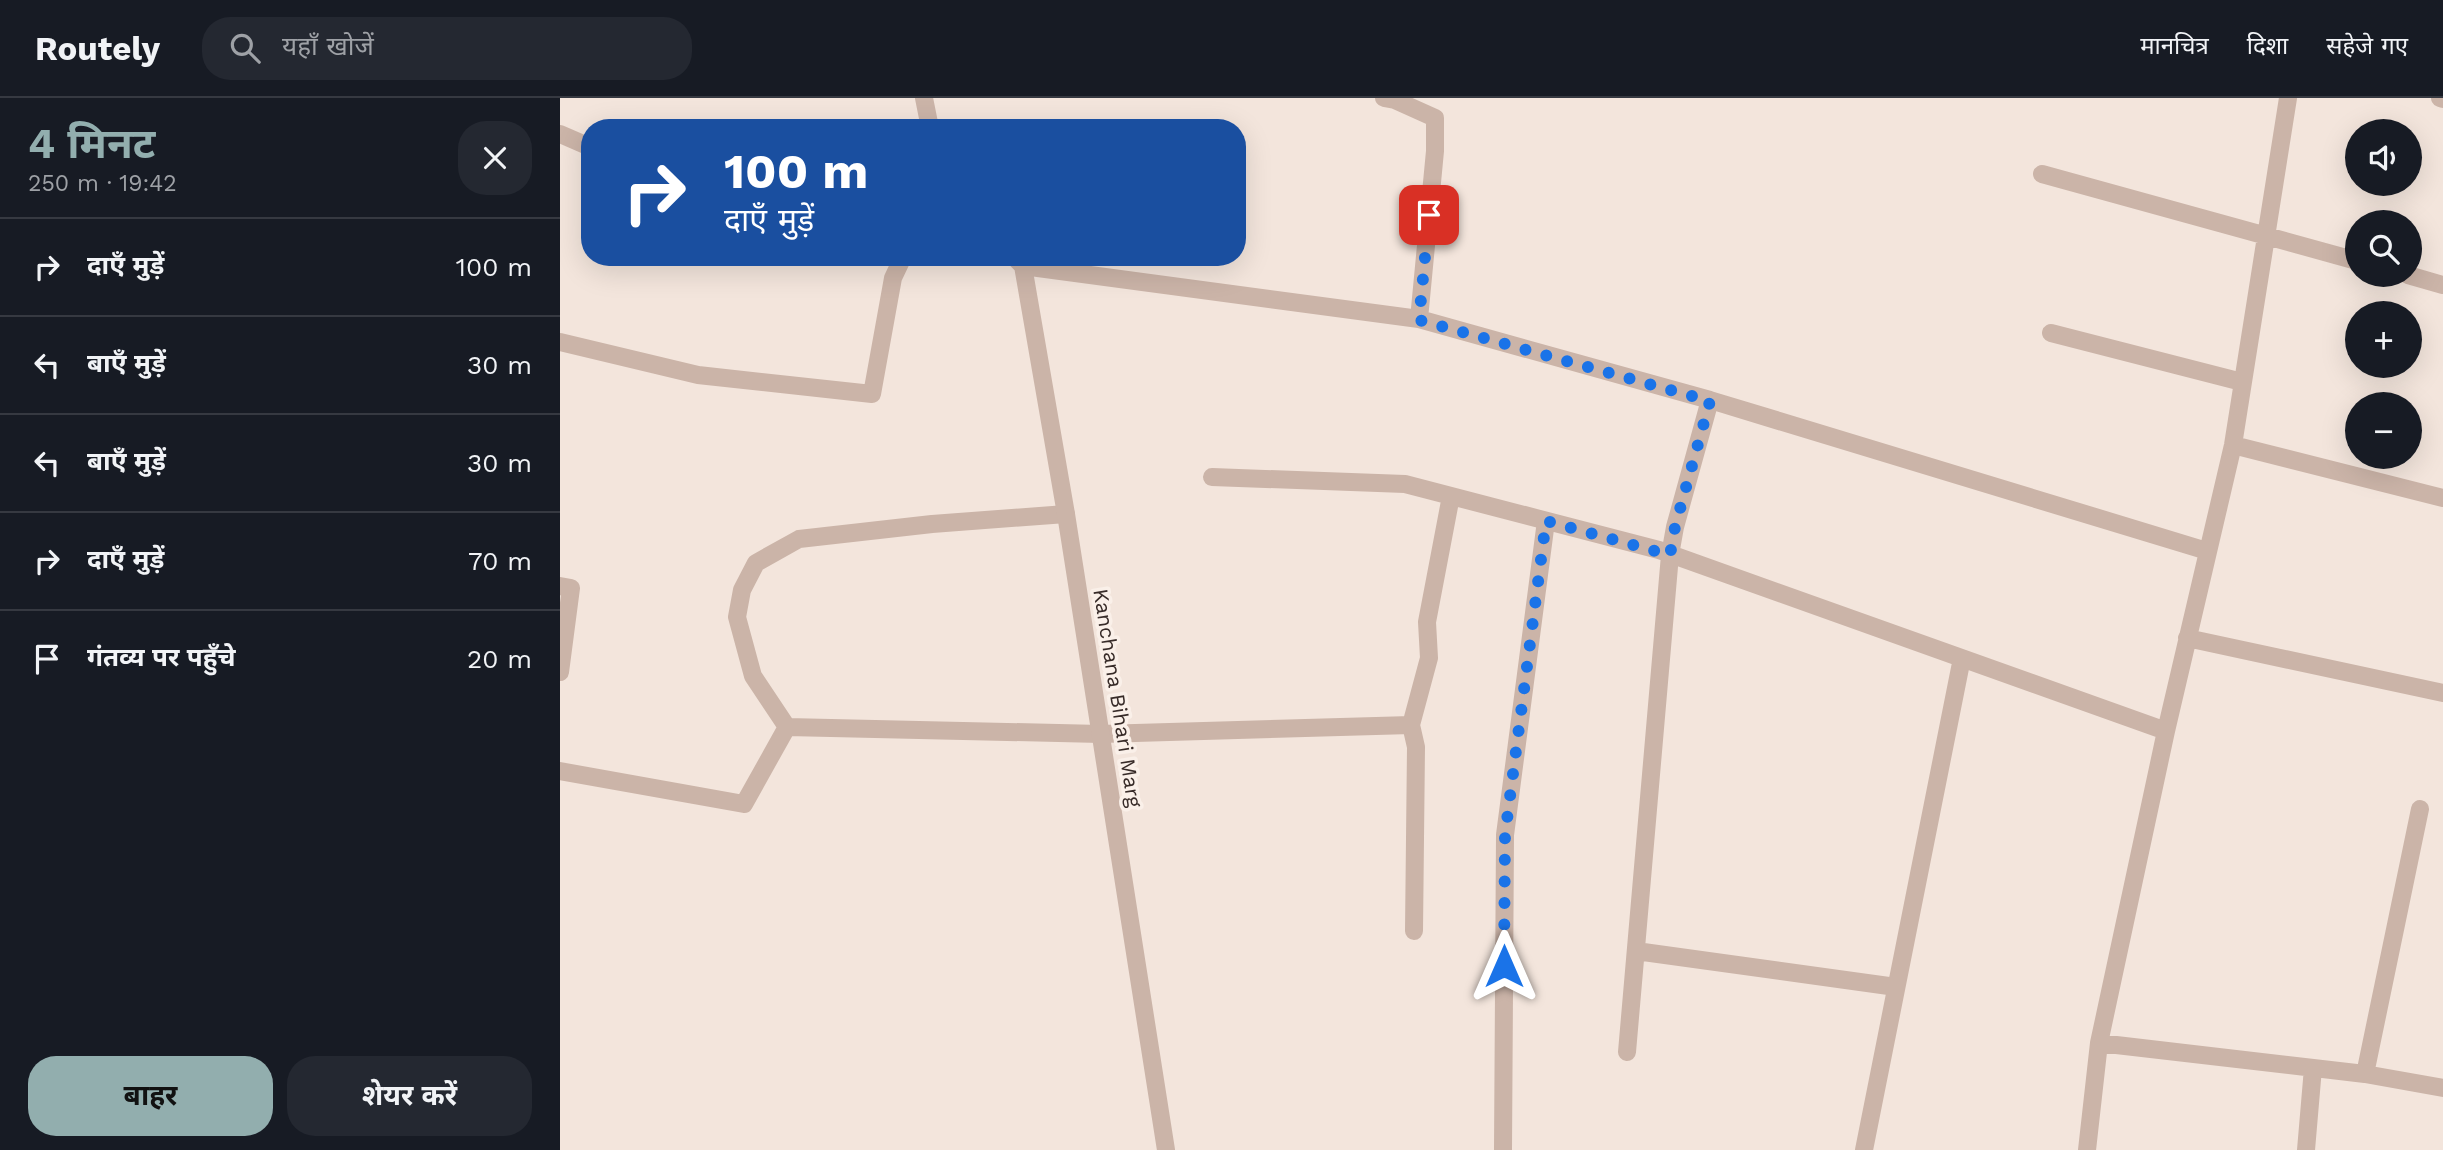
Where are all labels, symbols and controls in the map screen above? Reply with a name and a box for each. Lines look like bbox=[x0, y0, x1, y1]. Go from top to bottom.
search box bbox=[202, 17, 692, 80]
text: Routely bbox=[35, 29, 160, 68]
icon: search bbox=[226, 29, 264, 67]
text: यहाँ खोजें bbox=[282, 31, 374, 61]
text: मानचित्र bbox=[2140, 32, 2209, 60]
text: दिशा bbox=[2247, 32, 2288, 60]
text: सहेजे गए bbox=[2326, 32, 2408, 60]
text: 4 मिनट bbox=[28, 119, 155, 168]
map controls bbox=[2345, 119, 2422, 469]
button: sound bbox=[2345, 119, 2422, 196]
button: close bbox=[458, 121, 532, 195]
text: 100 m bbox=[724, 142, 868, 200]
icon: right bbox=[609, 147, 700, 238]
text: 250 m · 19:42 bbox=[28, 170, 177, 197]
pin bbox=[1399, 185, 1459, 245]
icon: arrive bbox=[1410, 196, 1448, 234]
text: दाएँ मुड़ें bbox=[724, 201, 814, 239]
button: search bbox=[2345, 210, 2422, 287]
icon: right bbox=[28, 248, 66, 286]
text: दाएँ मुड़ें bbox=[87, 250, 164, 280]
text: 100 m bbox=[456, 252, 532, 282]
button: + bbox=[2345, 301, 2422, 378]
icon: left bbox=[28, 346, 66, 384]
text: बाएँ मुड़ें bbox=[87, 348, 166, 378]
text: 30 m bbox=[467, 350, 532, 380]
button: − bbox=[2345, 392, 2422, 469]
icon: left bbox=[28, 444, 66, 482]
text: बाएँ मुड़ें bbox=[87, 446, 166, 476]
text: 30 m bbox=[467, 448, 532, 478]
icon: right bbox=[28, 542, 66, 580]
text: दाएँ मुड़ें bbox=[87, 544, 164, 574]
text: 70 m bbox=[468, 546, 532, 576]
street label: Kanchana Bihari Marg bbox=[1088, 587, 1148, 810]
icon: arrive bbox=[28, 640, 66, 678]
text: गंतव्य पर पहुँचे bbox=[87, 642, 236, 672]
text: 20 m bbox=[467, 644, 532, 674]
position arrow bbox=[1467, 929, 1541, 1003]
button: बाहर bbox=[28, 1056, 273, 1136]
button: शेयर करें bbox=[287, 1056, 532, 1136]

